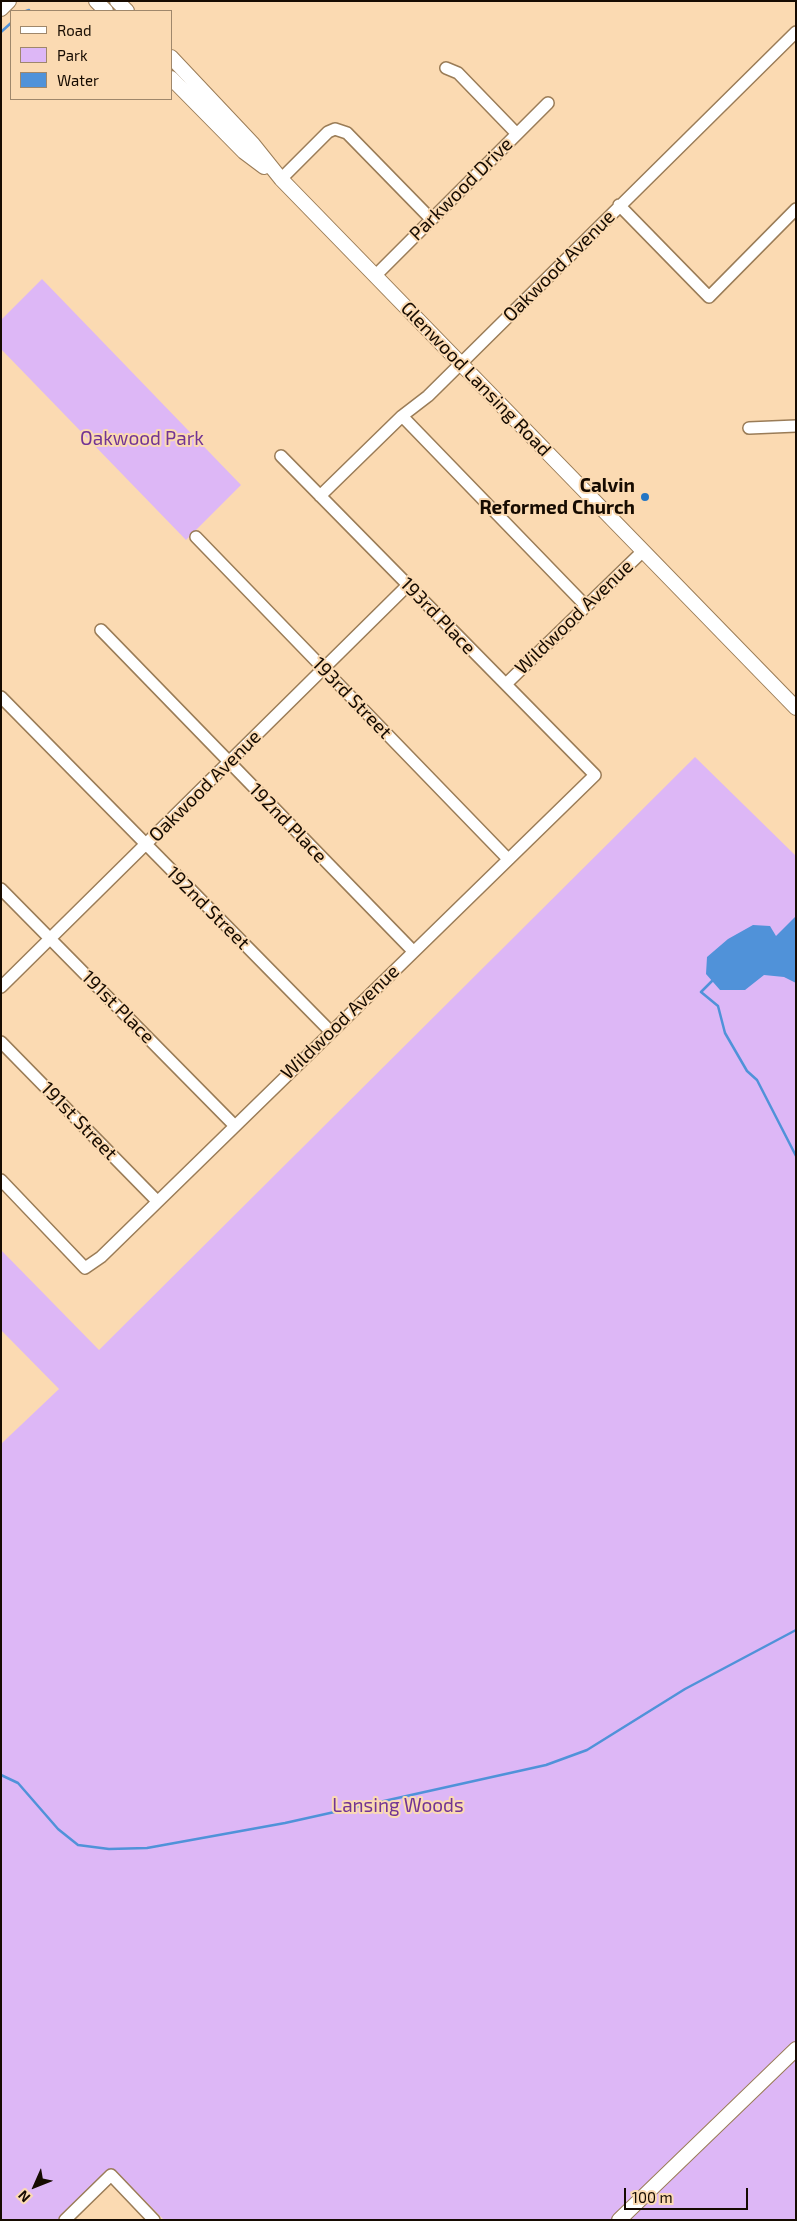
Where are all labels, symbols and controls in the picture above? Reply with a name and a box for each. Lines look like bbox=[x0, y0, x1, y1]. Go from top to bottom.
legend bbox=[10, 10, 172, 100]
text: Road bbox=[57, 21, 92, 39]
text: Park bbox=[57, 46, 88, 64]
text: Water bbox=[57, 71, 99, 89]
street label: Parkwood Drive bbox=[405, 133, 517, 245]
street label: Oakwood Avenue bbox=[498, 205, 620, 327]
street label: Glenwood Lansing Road bbox=[396, 297, 556, 461]
park label: Oakwood Park bbox=[80, 428, 204, 450]
place label: Calvin Reformed Church bbox=[479, 475, 635, 519]
marker: Calvin Reformed Church bbox=[639, 491, 651, 503]
street label: Wildwood Avenue bbox=[510, 555, 638, 679]
street label: 193rd Place bbox=[396, 573, 480, 659]
street label: 193rd Street bbox=[308, 653, 396, 743]
street label: Oakwood Avenue bbox=[144, 725, 266, 847]
street label: 192nd Place bbox=[244, 778, 332, 868]
street label: 192nd Street bbox=[162, 862, 254, 954]
street label: Wildwood Avenue bbox=[276, 960, 404, 1084]
street label: 191st Place bbox=[77, 966, 159, 1048]
street label: 191st Street bbox=[36, 1077, 122, 1165]
park label: Lansing Woods bbox=[332, 1795, 464, 1817]
north arrow bbox=[10, 2161, 60, 2211]
scale bar bbox=[627, 2178, 751, 2210]
text: N bbox=[14, 2187, 33, 2206]
text: 100 m bbox=[632, 2188, 673, 2206]

